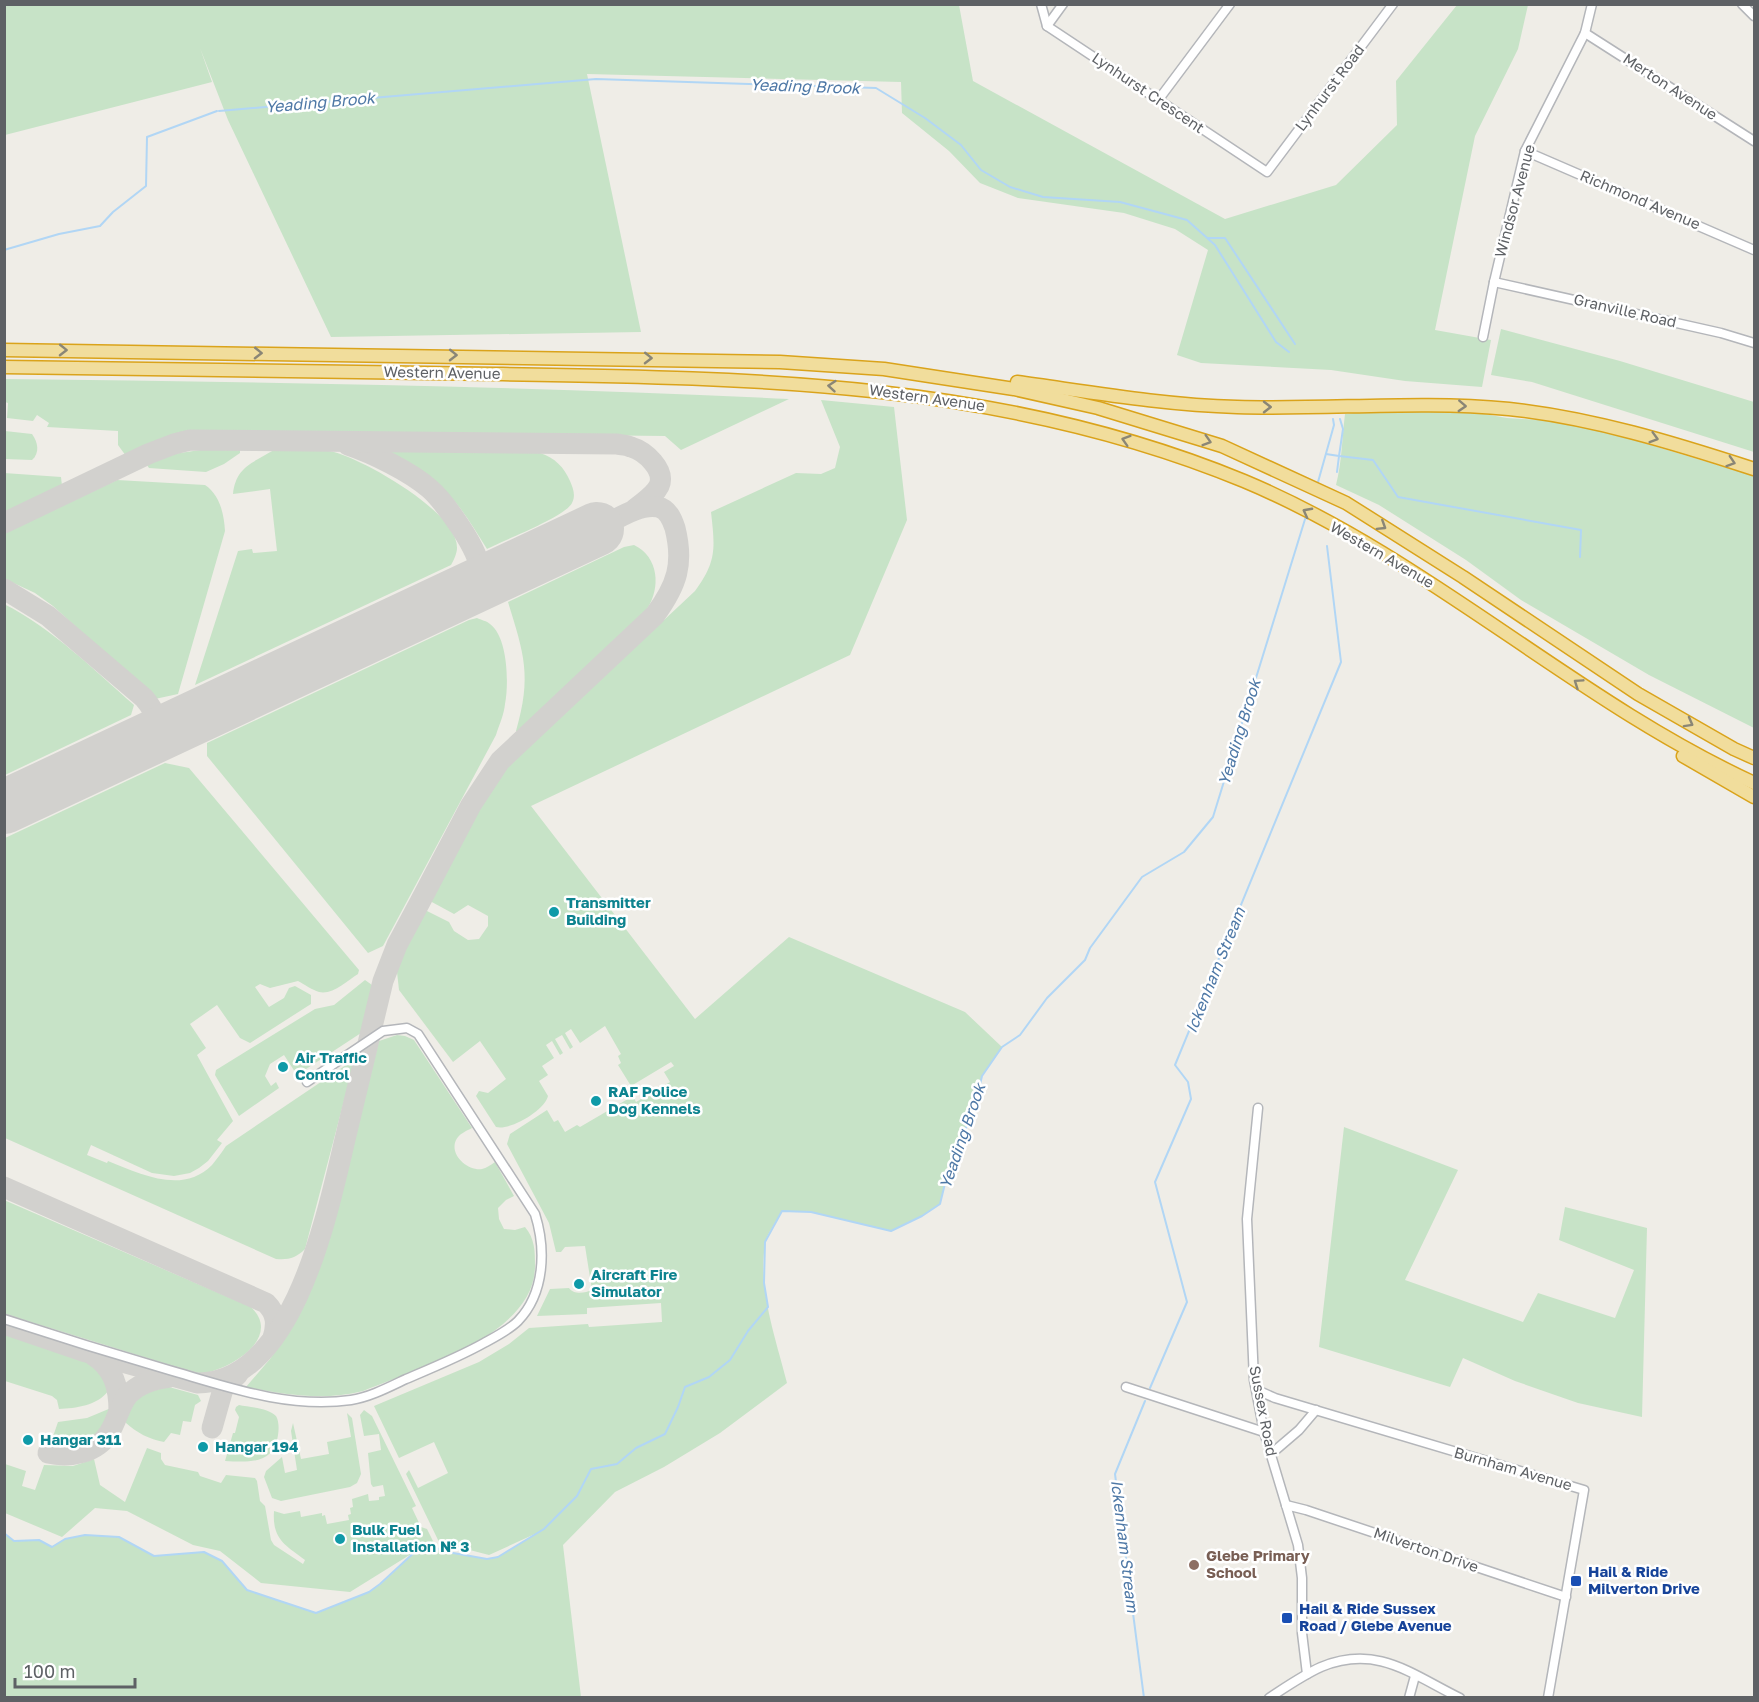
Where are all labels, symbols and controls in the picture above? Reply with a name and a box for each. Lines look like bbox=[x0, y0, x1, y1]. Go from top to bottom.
street label: Lynhurst Road bbox=[1291, 41, 1368, 134]
street label: Lynhurst Crescent bbox=[1089, 48, 1208, 136]
street label: Merton Avenue bbox=[1620, 49, 1721, 123]
water label: Yeading Brook bbox=[750, 74, 862, 98]
water label: Yeading Brook bbox=[264, 87, 378, 117]
street label: Windsor Avenue bbox=[1490, 142, 1538, 259]
street label: Richmond Avenue bbox=[1577, 166, 1704, 233]
street label: Granville Road bbox=[1572, 289, 1678, 331]
one-way arrow bbox=[58, 344, 67, 356]
one-way arrow bbox=[253, 347, 262, 359]
one-way arrow bbox=[448, 349, 457, 362]
one-way arrow bbox=[643, 352, 652, 364]
street label: Western Avenue bbox=[383, 362, 501, 382]
one-way arrow bbox=[827, 380, 836, 393]
street label: Western Avenue bbox=[868, 380, 987, 414]
one-way arrow bbox=[1457, 400, 1466, 413]
one-way arrow bbox=[1262, 401, 1271, 413]
one-way arrow bbox=[1648, 431, 1659, 443]
one-way arrow bbox=[1201, 434, 1212, 446]
one-way arrow bbox=[1121, 435, 1132, 447]
one-way arrow bbox=[1725, 455, 1736, 467]
one-way arrow bbox=[1303, 508, 1313, 519]
street label: Western Avenue bbox=[1327, 517, 1438, 591]
one-way arrow bbox=[1375, 519, 1386, 530]
water label: Yeading Brook bbox=[1213, 675, 1265, 788]
one-way arrow bbox=[1574, 679, 1585, 690]
one-way arrow bbox=[1683, 716, 1693, 727]
place label: Transmitter Building bbox=[566, 893, 651, 928]
water label: Ickenham Stream bbox=[1181, 904, 1250, 1036]
marker: Transmitter Building bbox=[547, 905, 561, 919]
place label: Air Traffic Control bbox=[295, 1048, 367, 1083]
marker: Air Traffic Control bbox=[276, 1060, 290, 1074]
water label: Yeading Brook bbox=[935, 1079, 990, 1191]
place label: RAF Police Dog Kennels bbox=[608, 1082, 701, 1117]
marker: RAF Police Dog Kennels bbox=[589, 1094, 603, 1108]
place label: Aircraft Fire Simulator bbox=[591, 1265, 678, 1300]
marker: Aircraft Fire Simulator bbox=[572, 1277, 586, 1291]
street label: Sussex Road bbox=[1246, 1364, 1282, 1458]
place label: Hangar 311 bbox=[40, 1430, 122, 1448]
marker: Hangar 311 bbox=[21, 1433, 35, 1447]
place label: Hangar 194 bbox=[215, 1437, 298, 1455]
marker: Hangar 194 bbox=[196, 1440, 210, 1454]
street label: Burnham Avenue bbox=[1452, 1443, 1575, 1494]
water label: Ickenham Stream bbox=[1107, 1479, 1143, 1614]
place label: Bulk Fuel Installation № 3 bbox=[352, 1520, 469, 1555]
street label: Milverton Drive bbox=[1372, 1523, 1481, 1575]
marker: Bulk Fuel Installation № 3 bbox=[333, 1532, 347, 1546]
place label: Glebe Primary School bbox=[1206, 1546, 1310, 1581]
marker: Glebe Primary School bbox=[1187, 1558, 1201, 1572]
place label: Hail & Ride Milverton Drive bbox=[1588, 1562, 1700, 1597]
marker: Hail & Ride Milverton Drive bbox=[1569, 1574, 1583, 1588]
place label: Hail & Ride Sussex Road / Glebe Avenue bbox=[1299, 1599, 1452, 1634]
marker: Hail & Ride Sussex Road / Glebe Avenue bbox=[1280, 1611, 1294, 1625]
scale bar bbox=[15, 1651, 135, 1689]
text: 100 m bbox=[24, 1660, 75, 1682]

